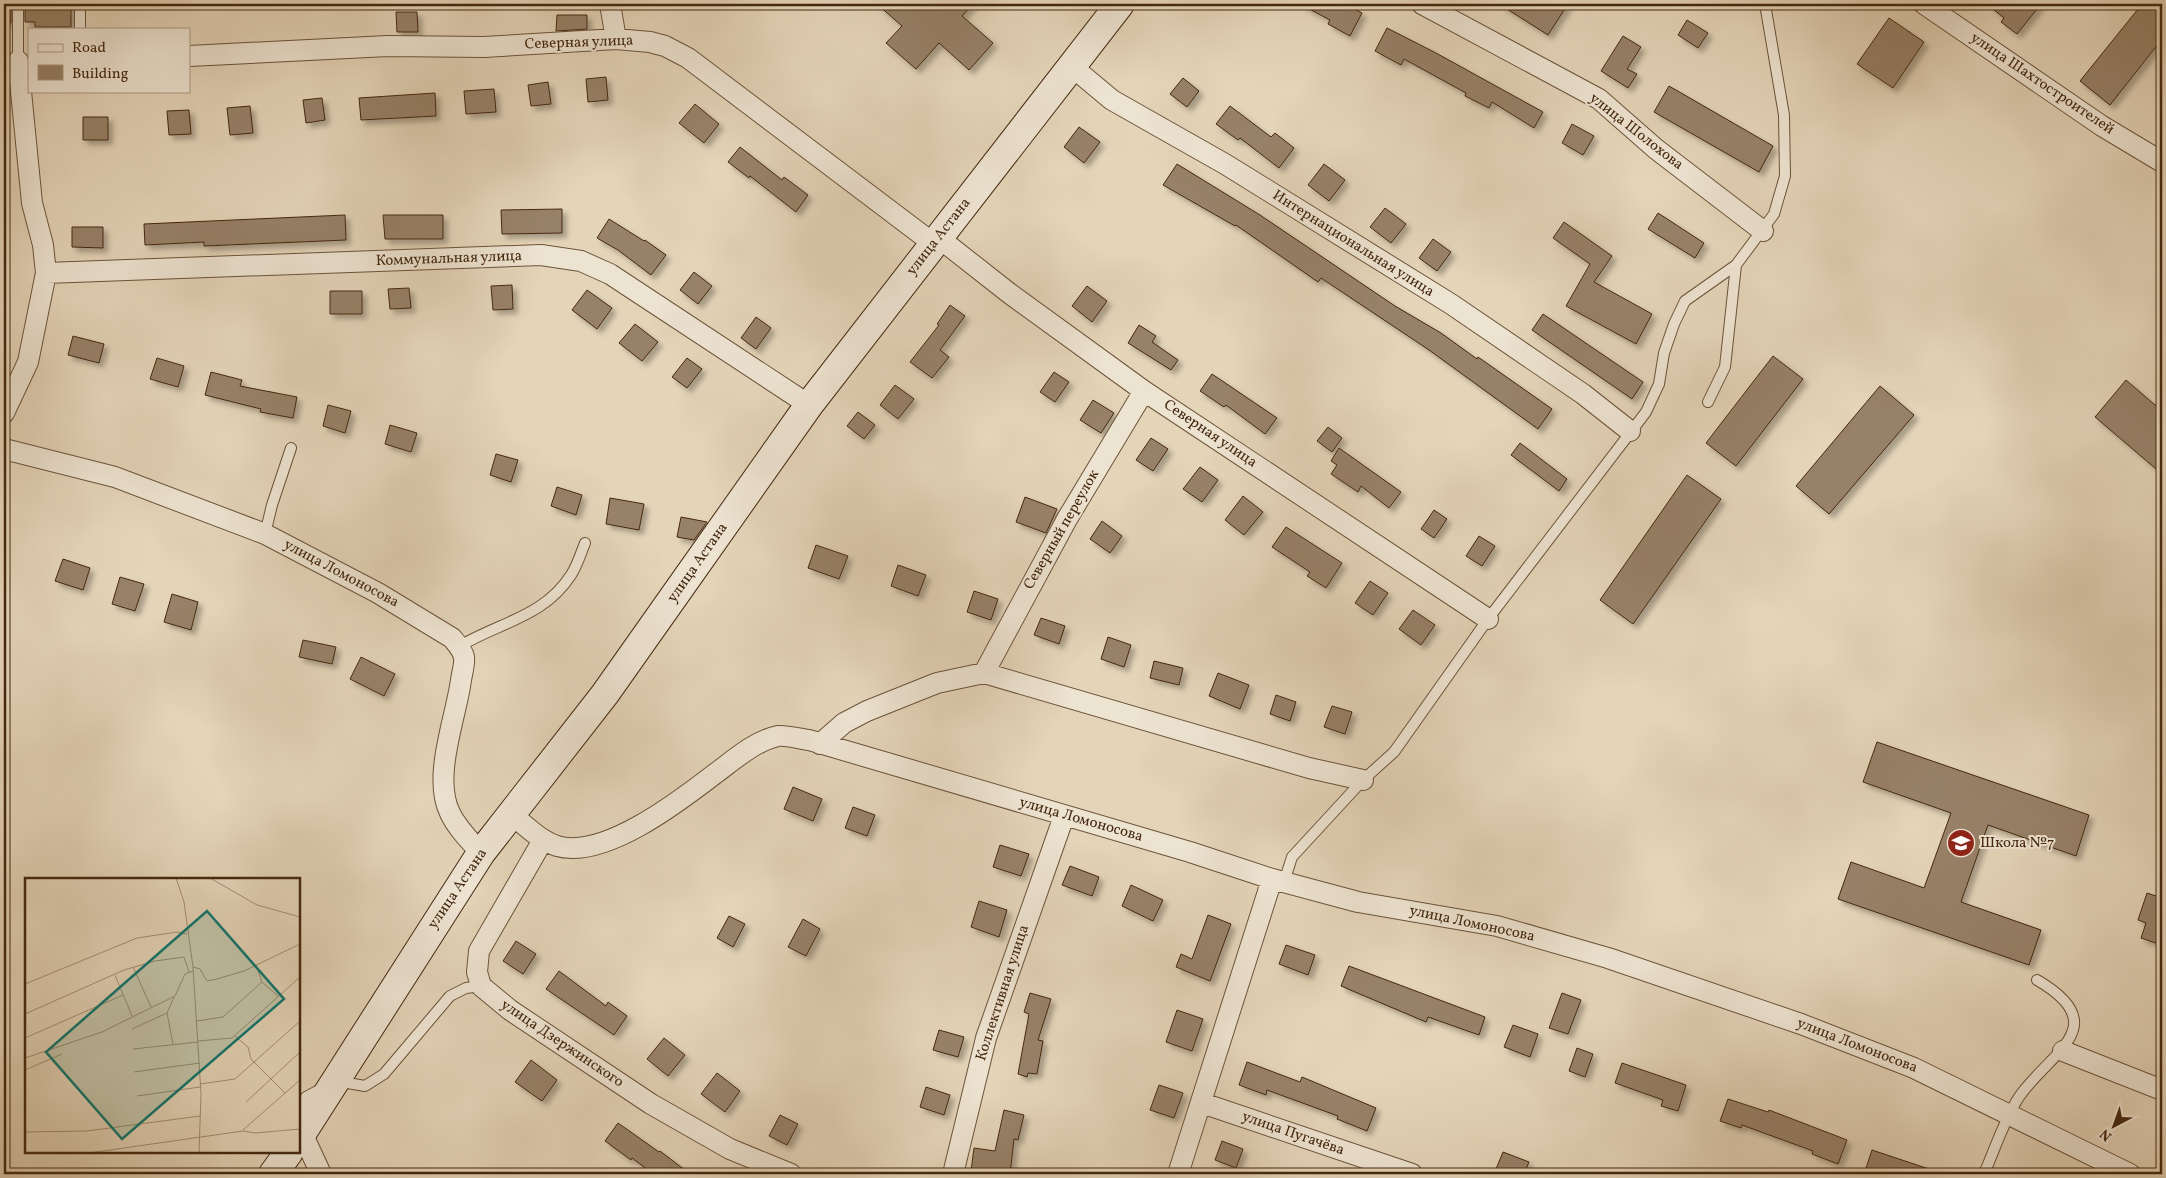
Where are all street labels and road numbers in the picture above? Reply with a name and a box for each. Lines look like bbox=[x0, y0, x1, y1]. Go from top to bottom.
street label: улица Шахтостроителей bbox=[1966, 28, 2118, 140]
street label: Северная улица bbox=[524, 31, 634, 55]
street label: улица Шолохова bbox=[1584, 89, 1688, 175]
street label: Интернациональная улица bbox=[1268, 185, 1438, 303]
street label: улица Астана bbox=[902, 194, 976, 280]
street label: Коммунальная улица bbox=[375, 246, 523, 272]
street label: Северная улица bbox=[1159, 395, 1261, 473]
street label: Северный переулок bbox=[1019, 466, 1105, 594]
street label: улица Астана bbox=[663, 519, 733, 607]
street label: улица Ломоносова bbox=[280, 535, 402, 613]
street label: улица Ломоносова bbox=[1017, 792, 1145, 848]
street label: улица Астана bbox=[423, 844, 493, 934]
street label: улица Ломоносова bbox=[1407, 900, 1537, 948]
street label: Коллективная улица bbox=[971, 922, 1035, 1064]
street label: улица Дзержинского bbox=[496, 995, 628, 1093]
street label: улица Ломоносова bbox=[1794, 1013, 1920, 1079]
street label: улица Пугачёва bbox=[1239, 1107, 1347, 1161]

